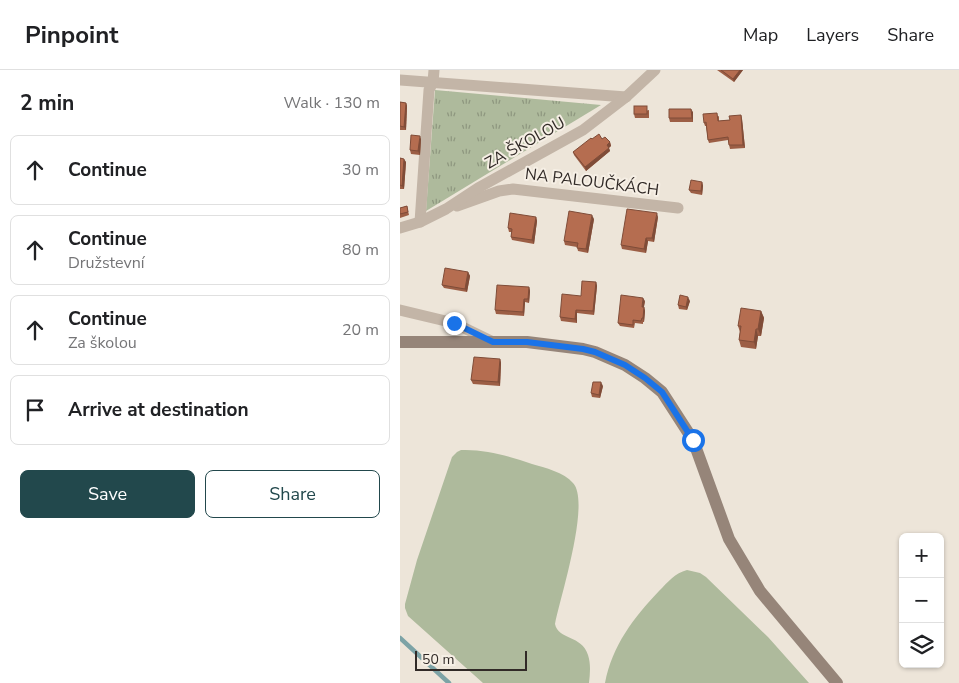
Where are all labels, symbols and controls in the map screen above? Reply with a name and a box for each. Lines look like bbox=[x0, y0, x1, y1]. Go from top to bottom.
text: Pinpoint bbox=[25, 19, 118, 51]
text: Map bbox=[743, 23, 778, 47]
text: Layers bbox=[806, 23, 859, 47]
text: Share bbox=[887, 23, 934, 47]
text: 2 min bbox=[20, 89, 74, 117]
text: Walk · 130 m bbox=[284, 92, 380, 114]
street label: ZA ŠKOLOU bbox=[481, 112, 569, 174]
icon: ahead bbox=[21, 156, 49, 184]
text: Continue bbox=[68, 157, 147, 183]
text: 30 m bbox=[342, 159, 379, 181]
street label: NA PALOUČKÁCH bbox=[524, 163, 660, 201]
text: Continue bbox=[68, 226, 147, 252]
icon: ahead bbox=[21, 236, 49, 264]
text: 80 m bbox=[342, 239, 379, 261]
text: Družstevní bbox=[68, 252, 145, 274]
text: Continue bbox=[68, 306, 147, 332]
route end bbox=[443, 312, 466, 335]
icon: ahead bbox=[21, 316, 49, 344]
text: 20 m bbox=[342, 319, 379, 341]
text: Za školou bbox=[68, 332, 137, 354]
icon: arrive bbox=[21, 396, 49, 424]
text: Arrive at destination bbox=[68, 397, 249, 423]
route start bbox=[682, 429, 705, 452]
button: Save bbox=[20, 470, 195, 518]
button: Share bbox=[205, 470, 380, 518]
map controls bbox=[899, 533, 944, 668]
button: + bbox=[899, 533, 944, 578]
button: − bbox=[899, 578, 944, 623]
button: layers bbox=[899, 623, 944, 668]
scale bar bbox=[415, 648, 528, 671]
text: 50 m bbox=[422, 650, 454, 669]

